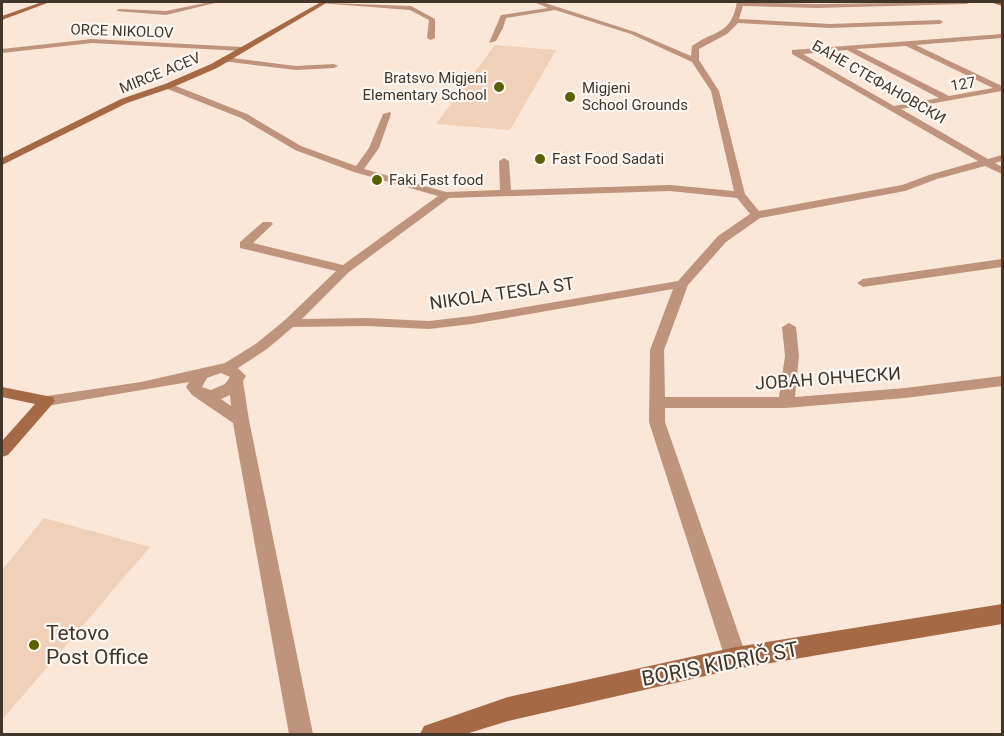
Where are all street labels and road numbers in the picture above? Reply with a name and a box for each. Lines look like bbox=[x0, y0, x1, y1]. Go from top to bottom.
street label: ORCE NIKOLOV bbox=[70, 20, 174, 42]
street label: БАНЕ СТЕФАНОВСКИ bbox=[809, 36, 949, 128]
street label: MIRCE ACEV bbox=[117, 48, 204, 97]
street label: 127 bbox=[949, 73, 977, 95]
street label: NIKOLA TESLA ST bbox=[428, 272, 576, 314]
street label: ЈОВАН ОНЧЕСКИ bbox=[754, 362, 902, 394]
street label: BORIS KIDRIČ ST bbox=[640, 637, 801, 691]

